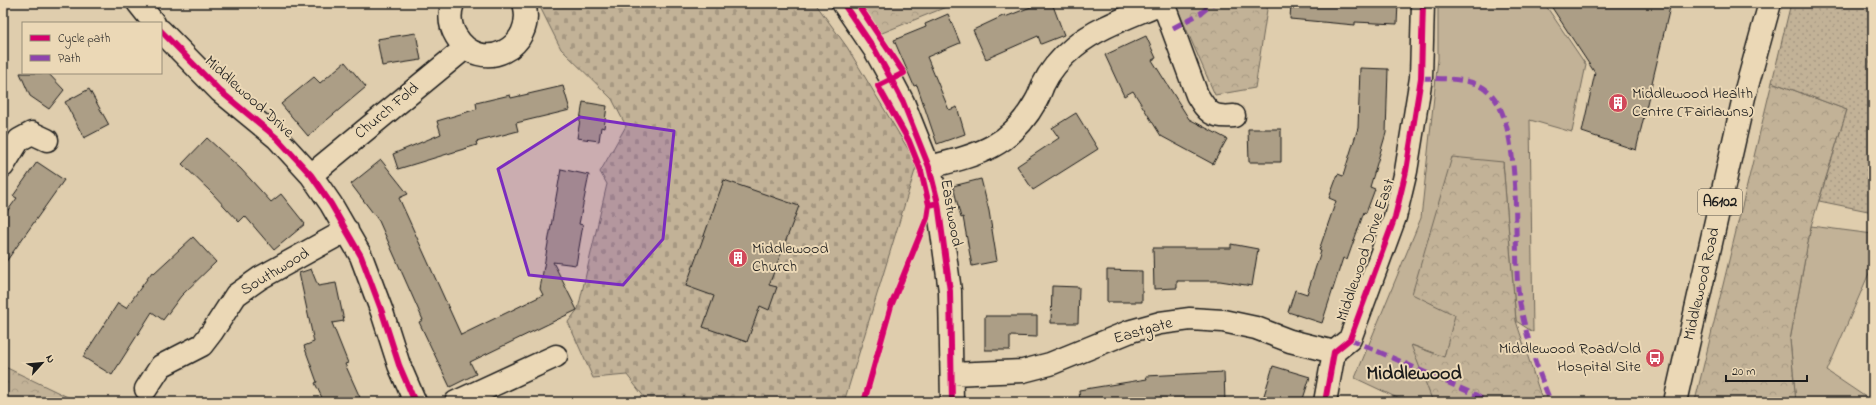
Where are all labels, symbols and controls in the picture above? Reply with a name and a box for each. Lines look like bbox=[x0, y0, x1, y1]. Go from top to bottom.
legend bbox=[22, 22, 162, 74]
text: Cycle path bbox=[58, 30, 110, 49]
text: Path bbox=[58, 50, 81, 68]
street label: Middlewood Drive bbox=[199, 50, 300, 145]
street label: Church Fold bbox=[350, 77, 424, 145]
place label: Middlewood Health Centre (Fairlawns) bbox=[1632, 82, 1754, 124]
building icon: Middlewood Health Centre (Fairlawns) bbox=[1607, 92, 1629, 114]
street label: Middlewood Drive East bbox=[1330, 175, 1402, 325]
street label: Eastwood bbox=[933, 178, 969, 248]
road number: A6102 bbox=[1698, 189, 1742, 215]
street label: Middlewood Road bbox=[1677, 225, 1727, 343]
place label: Middlewood Church bbox=[752, 237, 828, 279]
street label: Southwood bbox=[236, 242, 314, 302]
building icon: Middlewood Church bbox=[727, 247, 749, 269]
street label: Eastgate bbox=[1111, 311, 1176, 351]
place label: Middlewood Road/Old Hospital Site bbox=[1499, 337, 1642, 379]
north arrow bbox=[22, 343, 62, 383]
bus stop icon: Middlewood Road/Old Hospital Site bbox=[1644, 347, 1666, 369]
text: N bbox=[41, 352, 59, 366]
scale bar bbox=[1726, 357, 1807, 383]
district label: Middlewood bbox=[1366, 360, 1463, 389]
text: 20 m bbox=[1732, 363, 1755, 381]

